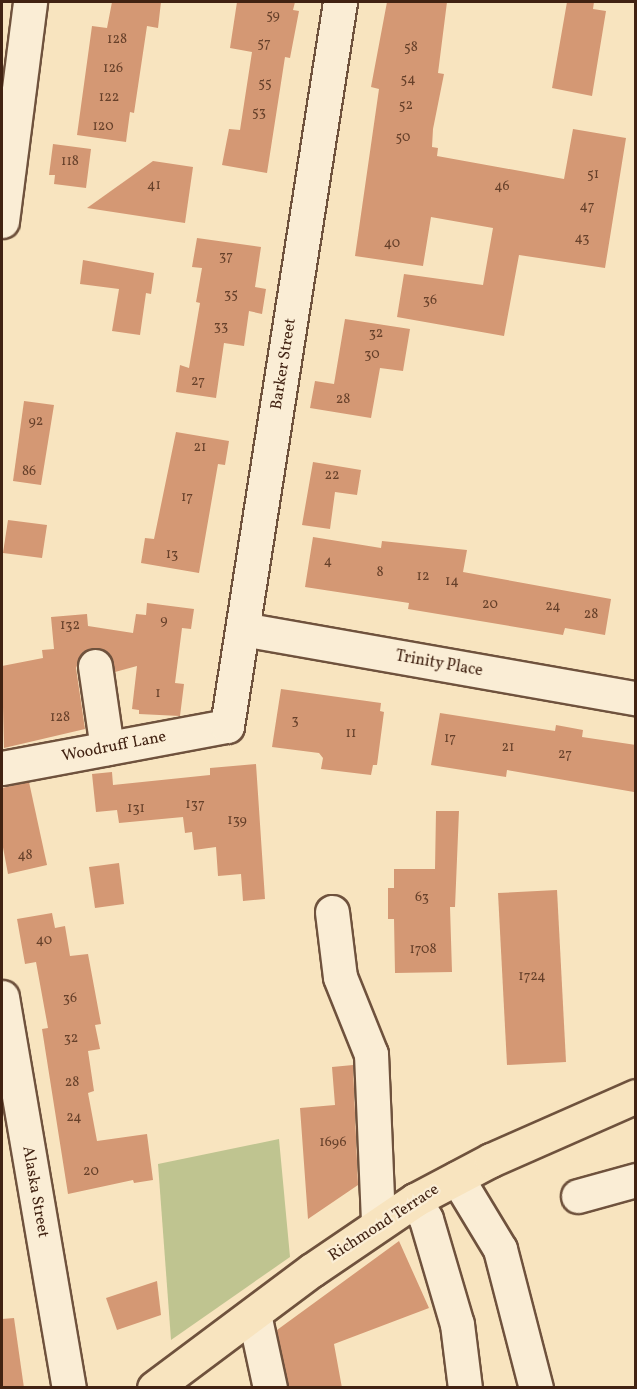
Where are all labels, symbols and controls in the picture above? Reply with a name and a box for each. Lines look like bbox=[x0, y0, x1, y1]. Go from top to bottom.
house number: 59 bbox=[266, 8, 280, 24]
house number: 128 bbox=[107, 32, 127, 48]
house number: 57 bbox=[257, 36, 271, 52]
house number: 58 bbox=[404, 40, 418, 56]
house number: 126 bbox=[103, 61, 123, 77]
house number: 54 bbox=[400, 72, 416, 88]
house number: 55 bbox=[258, 76, 272, 92]
house number: 122 bbox=[99, 90, 119, 106]
house number: 52 bbox=[399, 98, 413, 114]
house number: 53 bbox=[252, 105, 266, 121]
house number: 120 bbox=[92, 119, 114, 135]
house number: 50 bbox=[396, 130, 410, 146]
house number: 118 bbox=[61, 154, 79, 170]
house number: 51 bbox=[587, 167, 599, 183]
house number: 41 bbox=[147, 178, 161, 194]
house number: 46 bbox=[494, 179, 510, 195]
house number: 47 bbox=[579, 199, 595, 215]
house number: 43 bbox=[575, 231, 589, 247]
house number: 40 bbox=[384, 236, 400, 252]
house number: 37 bbox=[219, 249, 233, 265]
house number: 35 bbox=[224, 287, 238, 303]
house number: 36 bbox=[423, 293, 437, 309]
street label: Barker Street bbox=[267, 317, 301, 411]
house number: 33 bbox=[214, 319, 228, 335]
house number: 32 bbox=[369, 326, 383, 342]
house number: 30 bbox=[364, 347, 380, 363]
house number: 27 bbox=[191, 374, 205, 390]
house number: 28 bbox=[336, 392, 350, 408]
house number: 92 bbox=[29, 414, 43, 430]
house number: 21 bbox=[194, 440, 206, 456]
house number: 86 bbox=[22, 464, 36, 480]
house number: 22 bbox=[324, 468, 340, 484]
house number: 17 bbox=[181, 490, 193, 506]
house number: 13 bbox=[166, 547, 178, 563]
house number: 4 bbox=[324, 554, 332, 570]
house number: 8 bbox=[376, 565, 384, 581]
house number: 12 bbox=[417, 569, 429, 585]
house number: 14 bbox=[445, 574, 459, 590]
house number: 20 bbox=[482, 597, 498, 613]
house number: 24 bbox=[545, 599, 561, 615]
house number: 28 bbox=[584, 607, 598, 623]
house number: 9 bbox=[160, 613, 168, 629]
house number: 132 bbox=[60, 618, 80, 634]
street label: Trinity Place bbox=[394, 647, 484, 681]
house number: 1 bbox=[155, 686, 161, 702]
house number: 128 bbox=[50, 710, 70, 726]
house number: 3 bbox=[291, 713, 299, 729]
house number: 11 bbox=[346, 726, 356, 742]
street label: Woodruff Lane bbox=[61, 728, 167, 766]
house number: 17 bbox=[444, 731, 456, 747]
house number: 21 bbox=[502, 740, 514, 756]
house number: 27 bbox=[558, 747, 572, 763]
house number: 137 bbox=[185, 797, 205, 813]
house number: 131 bbox=[127, 801, 145, 817]
house number: 139 bbox=[227, 813, 247, 829]
house number: 48 bbox=[17, 848, 33, 864]
house number: 63 bbox=[415, 890, 429, 906]
house number: 40 bbox=[36, 933, 52, 949]
house number: 1708 bbox=[409, 942, 437, 958]
house number: 1724 bbox=[518, 969, 546, 985]
house number: 36 bbox=[63, 991, 77, 1007]
house number: 32 bbox=[64, 1031, 78, 1047]
house number: 28 bbox=[65, 1075, 79, 1091]
house number: 24 bbox=[66, 1110, 82, 1126]
house number: 1696 bbox=[319, 1135, 347, 1151]
street label: Alaska Street bbox=[17, 1145, 53, 1239]
house number: 20 bbox=[83, 1164, 99, 1180]
street label: Richmond Terrace bbox=[325, 1180, 443, 1266]

